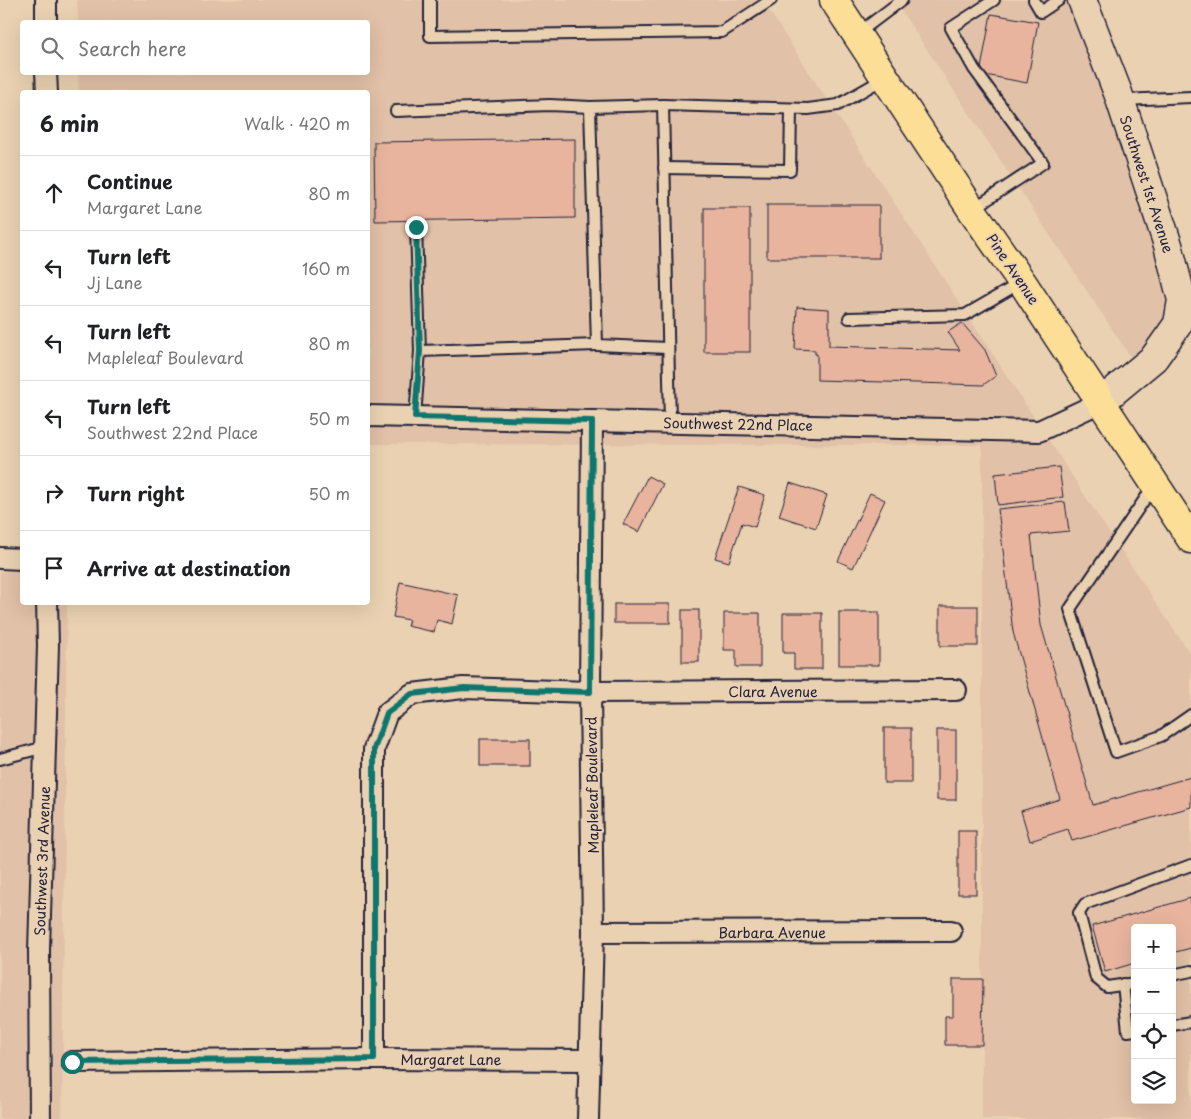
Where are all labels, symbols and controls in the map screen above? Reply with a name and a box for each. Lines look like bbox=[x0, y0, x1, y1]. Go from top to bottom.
search box bbox=[20, 20, 370, 75]
icon: search bbox=[38, 34, 66, 62]
text: Search here bbox=[78, 34, 187, 62]
text: 6 min bbox=[40, 107, 99, 139]
text: Walk · 420 m bbox=[244, 111, 350, 135]
street label: Southwest 1st Avenue bbox=[1115, 113, 1179, 256]
text: Continue bbox=[87, 167, 173, 195]
icon: ahead bbox=[40, 179, 68, 207]
text: 80 m bbox=[308, 181, 350, 205]
text: Margaret Lane bbox=[87, 195, 202, 219]
route end bbox=[405, 216, 428, 239]
street label: Pine Avenue bbox=[982, 229, 1045, 309]
text: Turn left bbox=[87, 242, 171, 270]
icon: left bbox=[40, 254, 68, 282]
text: 160 m bbox=[302, 256, 350, 280]
text: Jj Lane bbox=[87, 270, 142, 294]
text: Turn left bbox=[87, 317, 171, 345]
icon: left bbox=[40, 329, 68, 357]
text: 80 m bbox=[308, 331, 350, 355]
text: Mapleleaf Boulevard bbox=[87, 345, 244, 369]
text: Turn left bbox=[87, 392, 171, 420]
icon: left bbox=[40, 404, 68, 432]
text: 50 m bbox=[309, 406, 350, 430]
street label: Southwest 22nd Place bbox=[663, 412, 813, 436]
text: Southwest 22nd Place bbox=[87, 420, 258, 444]
icon: right bbox=[40, 479, 68, 507]
text: Turn right bbox=[87, 479, 185, 507]
text: 50 m bbox=[309, 481, 350, 505]
icon: arrive bbox=[40, 554, 68, 582]
text: Arrive at destination bbox=[87, 554, 291, 582]
street label: Clara Avenue bbox=[728, 681, 818, 702]
street label: Mapleleaf Boulevard bbox=[580, 716, 604, 854]
street label: Southwest 3rd Avenue bbox=[29, 785, 55, 936]
street label: Barbara Avenue bbox=[718, 922, 826, 943]
map controls bbox=[1131, 924, 1176, 1104]
button: + bbox=[1131, 924, 1176, 969]
button: − bbox=[1131, 969, 1176, 1014]
button: locate bbox=[1131, 1014, 1176, 1059]
street label: Margaret Lane bbox=[401, 1049, 502, 1070]
route start bbox=[61, 1051, 84, 1074]
button: layers bbox=[1131, 1059, 1176, 1104]

